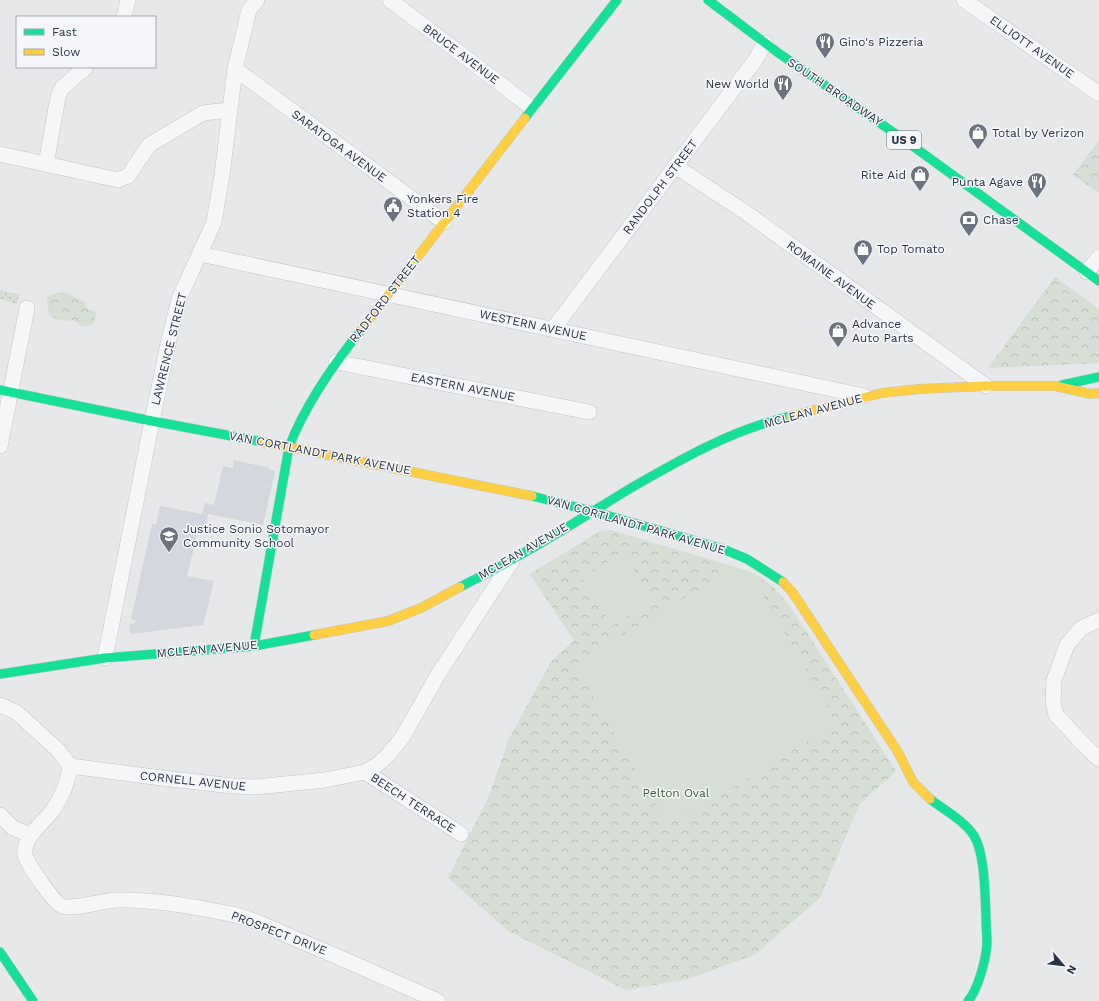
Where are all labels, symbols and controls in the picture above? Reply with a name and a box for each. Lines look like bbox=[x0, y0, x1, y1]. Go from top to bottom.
street label: ELLIOTT AVENUE bbox=[987, 13, 1077, 82]
legend bbox=[16, 16, 156, 68]
street label: BRUCE AVENUE bbox=[420, 21, 502, 87]
text: Fast bbox=[52, 25, 77, 39]
restaurant icon: Gino's Pizzeria bbox=[814, 31, 836, 59]
place label: Gino's Pizzeria bbox=[839, 35, 924, 49]
text: Slow bbox=[52, 45, 80, 59]
street label: SOUTH BROADWAY bbox=[785, 55, 885, 129]
restaurant icon: New World bbox=[772, 73, 794, 101]
place label: New World bbox=[706, 77, 769, 91]
street label: SARATOGA AVENUE bbox=[289, 107, 389, 185]
shop icon: Total by Verizon bbox=[967, 122, 989, 150]
place label: Total by Verizon bbox=[992, 126, 1084, 140]
road number: US 9 bbox=[887, 131, 921, 149]
street label: RANDOLPH STREET bbox=[620, 137, 700, 237]
shop icon: Rite Aid bbox=[909, 164, 931, 192]
place label: Rite Aid bbox=[861, 168, 906, 182]
restaurant icon: Punta Agave bbox=[1026, 171, 1048, 199]
place label: Punta Agave bbox=[952, 175, 1023, 189]
place label: Yonkers Fire Station 4 bbox=[407, 192, 478, 220]
public building icon: Yonkers Fire Station 4 bbox=[382, 195, 404, 223]
bank icon: Chase bbox=[958, 209, 980, 237]
place label: Chase bbox=[983, 213, 1019, 227]
street label: ROMAINE AVENUE bbox=[784, 238, 878, 312]
shop icon: Top Tomato bbox=[852, 238, 874, 266]
place label: Top Tomato bbox=[877, 242, 945, 256]
street label: RADFORD STREET bbox=[347, 253, 423, 345]
street label: LAWRENCE STREET bbox=[148, 291, 190, 407]
street label: WESTERN AVENUE bbox=[478, 307, 588, 343]
place label: Advance Auto Parts bbox=[852, 317, 914, 345]
shop icon: Advance Auto Parts bbox=[827, 320, 849, 348]
street label: EASTERN AVENUE bbox=[410, 370, 517, 404]
street label: MCLEAN AVENUE bbox=[762, 391, 864, 431]
street label: VAN CORTLANDT PARK AVENUE bbox=[228, 428, 412, 478]
street label: VAN CORTLANDT PARK AVENUE bbox=[545, 493, 727, 557]
street label: MCLEAN AVENUE bbox=[476, 519, 571, 582]
place label: Justice Sonio Sotomayor Community School bbox=[183, 522, 329, 550]
school or university icon: Justice Sonio Sotomayor Community School bbox=[158, 525, 180, 553]
street label: MCLEAN AVENUE bbox=[156, 638, 258, 660]
street label: CORNELL AVENUE bbox=[139, 768, 247, 794]
street label: BEECH TERRACE bbox=[368, 770, 458, 836]
park label: Pelton Oval bbox=[643, 786, 710, 800]
street label: PROSPECT DRIVE bbox=[229, 908, 329, 958]
north arrow bbox=[1043, 945, 1083, 985]
text: N bbox=[1064, 963, 1079, 976]

